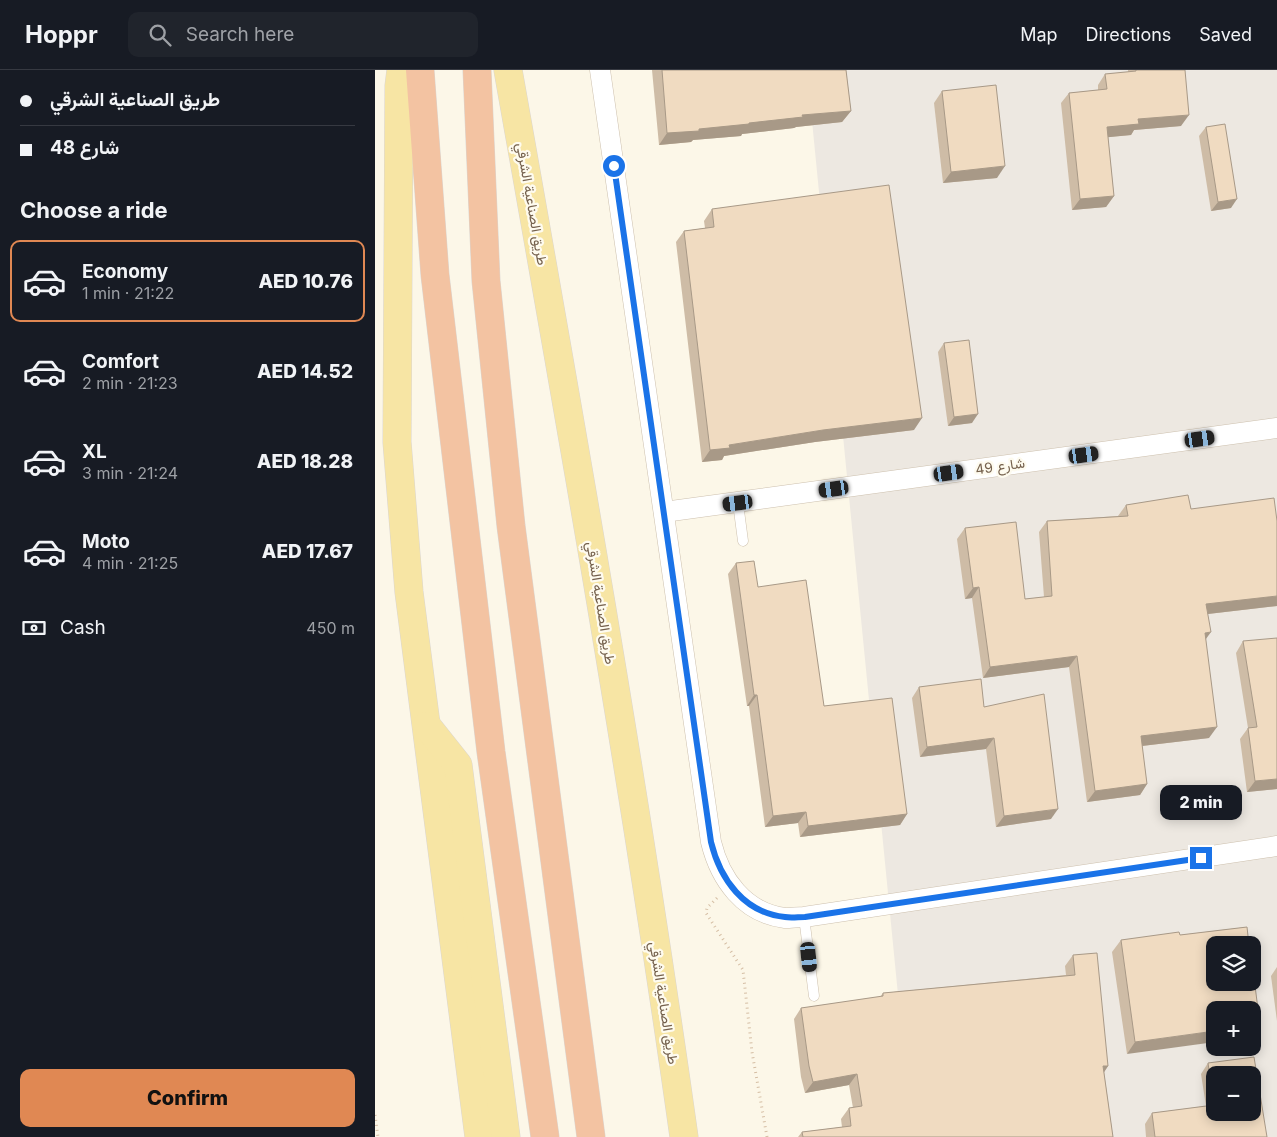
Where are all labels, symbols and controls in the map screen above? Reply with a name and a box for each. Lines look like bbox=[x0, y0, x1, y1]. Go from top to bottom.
search box bbox=[128, 12, 478, 57]
text: Hoppr bbox=[25, 20, 98, 49]
icon: search bbox=[146, 21, 174, 49]
text: Search here bbox=[186, 23, 294, 46]
text: Map bbox=[1020, 24, 1058, 45]
text: Directions bbox=[1086, 24, 1171, 45]
text: Saved bbox=[1199, 24, 1252, 45]
text: طريق الصناعية الشرقي bbox=[50, 88, 220, 111]
text: شارع 48 bbox=[50, 136, 119, 159]
street label: طريق الصناعية الشرقي bbox=[509, 141, 552, 267]
route start bbox=[603, 155, 625, 177]
text: Choose a ride bbox=[20, 197, 168, 223]
icon: car bbox=[22, 259, 67, 304]
text: Economy bbox=[82, 260, 168, 283]
text: AED 10.76 bbox=[258, 270, 353, 293]
text: 1 min · 21:22 bbox=[82, 283, 174, 303]
icon: car bbox=[22, 349, 67, 394]
text: Comfort bbox=[82, 350, 159, 373]
text: AED 14.52 bbox=[257, 360, 353, 383]
text: 2 min · 21:23 bbox=[82, 373, 178, 393]
car bbox=[1184, 429, 1215, 449]
icon: car bbox=[22, 439, 67, 484]
text: XL bbox=[82, 440, 107, 463]
car bbox=[1068, 445, 1099, 465]
text: AED 18.28 bbox=[257, 450, 353, 473]
street label: شارع 49 bbox=[974, 454, 1026, 480]
text: 3 min · 21:24 bbox=[82, 463, 178, 483]
car bbox=[933, 463, 964, 483]
car bbox=[818, 479, 849, 499]
car bbox=[722, 494, 753, 512]
icon: car bbox=[22, 529, 67, 574]
text: Moto bbox=[82, 530, 130, 553]
text: AED 17.67 bbox=[262, 540, 353, 563]
street label: طريق الصناعية الشرقي bbox=[579, 540, 620, 666]
text: 4 min · 21:25 bbox=[82, 553, 178, 573]
icon: cash bbox=[20, 614, 48, 642]
text: Cash bbox=[60, 616, 106, 639]
text: 450 m bbox=[306, 618, 355, 638]
callout: 2 min bbox=[1160, 786, 1242, 820]
text: 2 min bbox=[1179, 792, 1223, 812]
route end bbox=[1190, 847, 1212, 869]
map controls bbox=[1206, 936, 1261, 1121]
button: layers bbox=[1206, 936, 1261, 991]
street label: طريق الصناعية الشرقي bbox=[642, 940, 683, 1066]
car bbox=[799, 941, 818, 973]
button: + bbox=[1206, 1001, 1261, 1056]
button: − bbox=[1206, 1066, 1261, 1121]
button: Confirm bbox=[20, 1069, 355, 1127]

